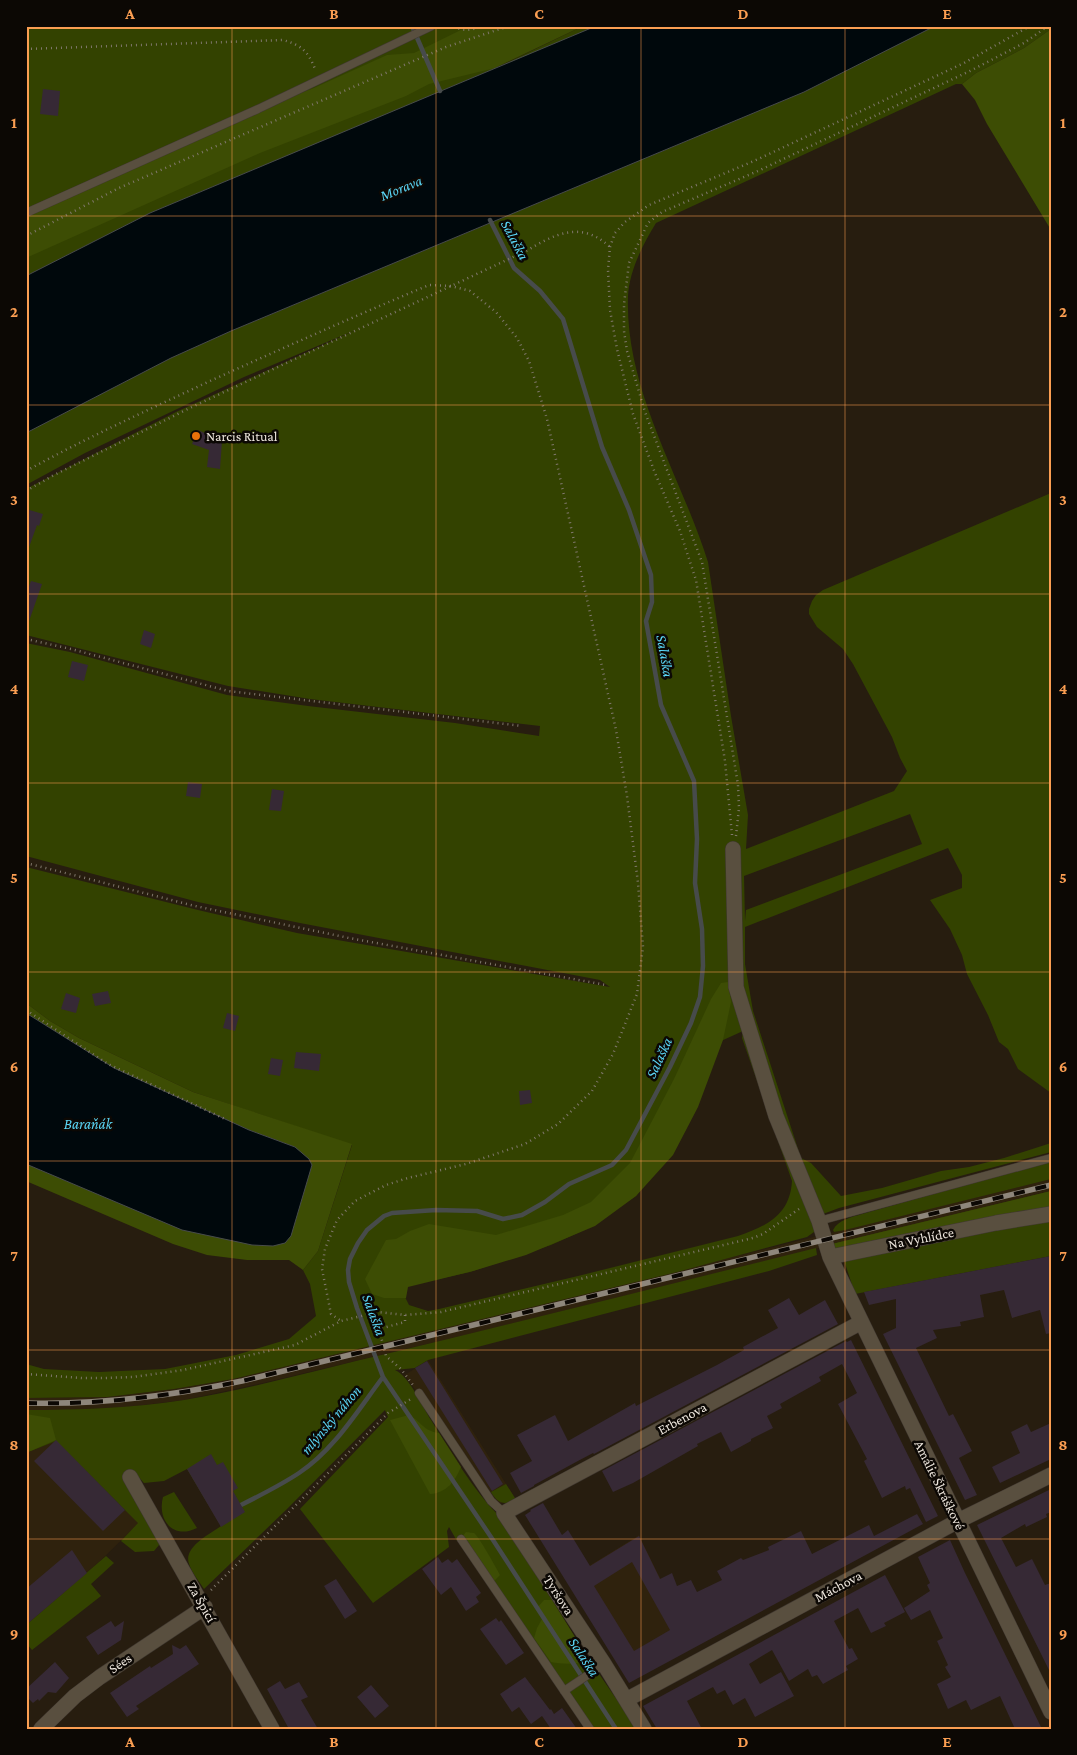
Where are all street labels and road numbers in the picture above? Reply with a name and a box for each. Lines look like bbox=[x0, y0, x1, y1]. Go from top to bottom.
street label: Na Vyhlídce bbox=[887, 1224, 955, 1252]
street label: Erbenova bbox=[655, 1398, 710, 1438]
street label: Amálie Škráškové bbox=[911, 1438, 969, 1532]
street label: Máchova bbox=[812, 1567, 865, 1605]
street label: Tyršova bbox=[540, 1572, 578, 1618]
street label: Za Špicí bbox=[184, 1579, 220, 1625]
street label: Sées bbox=[105, 1650, 135, 1676]

